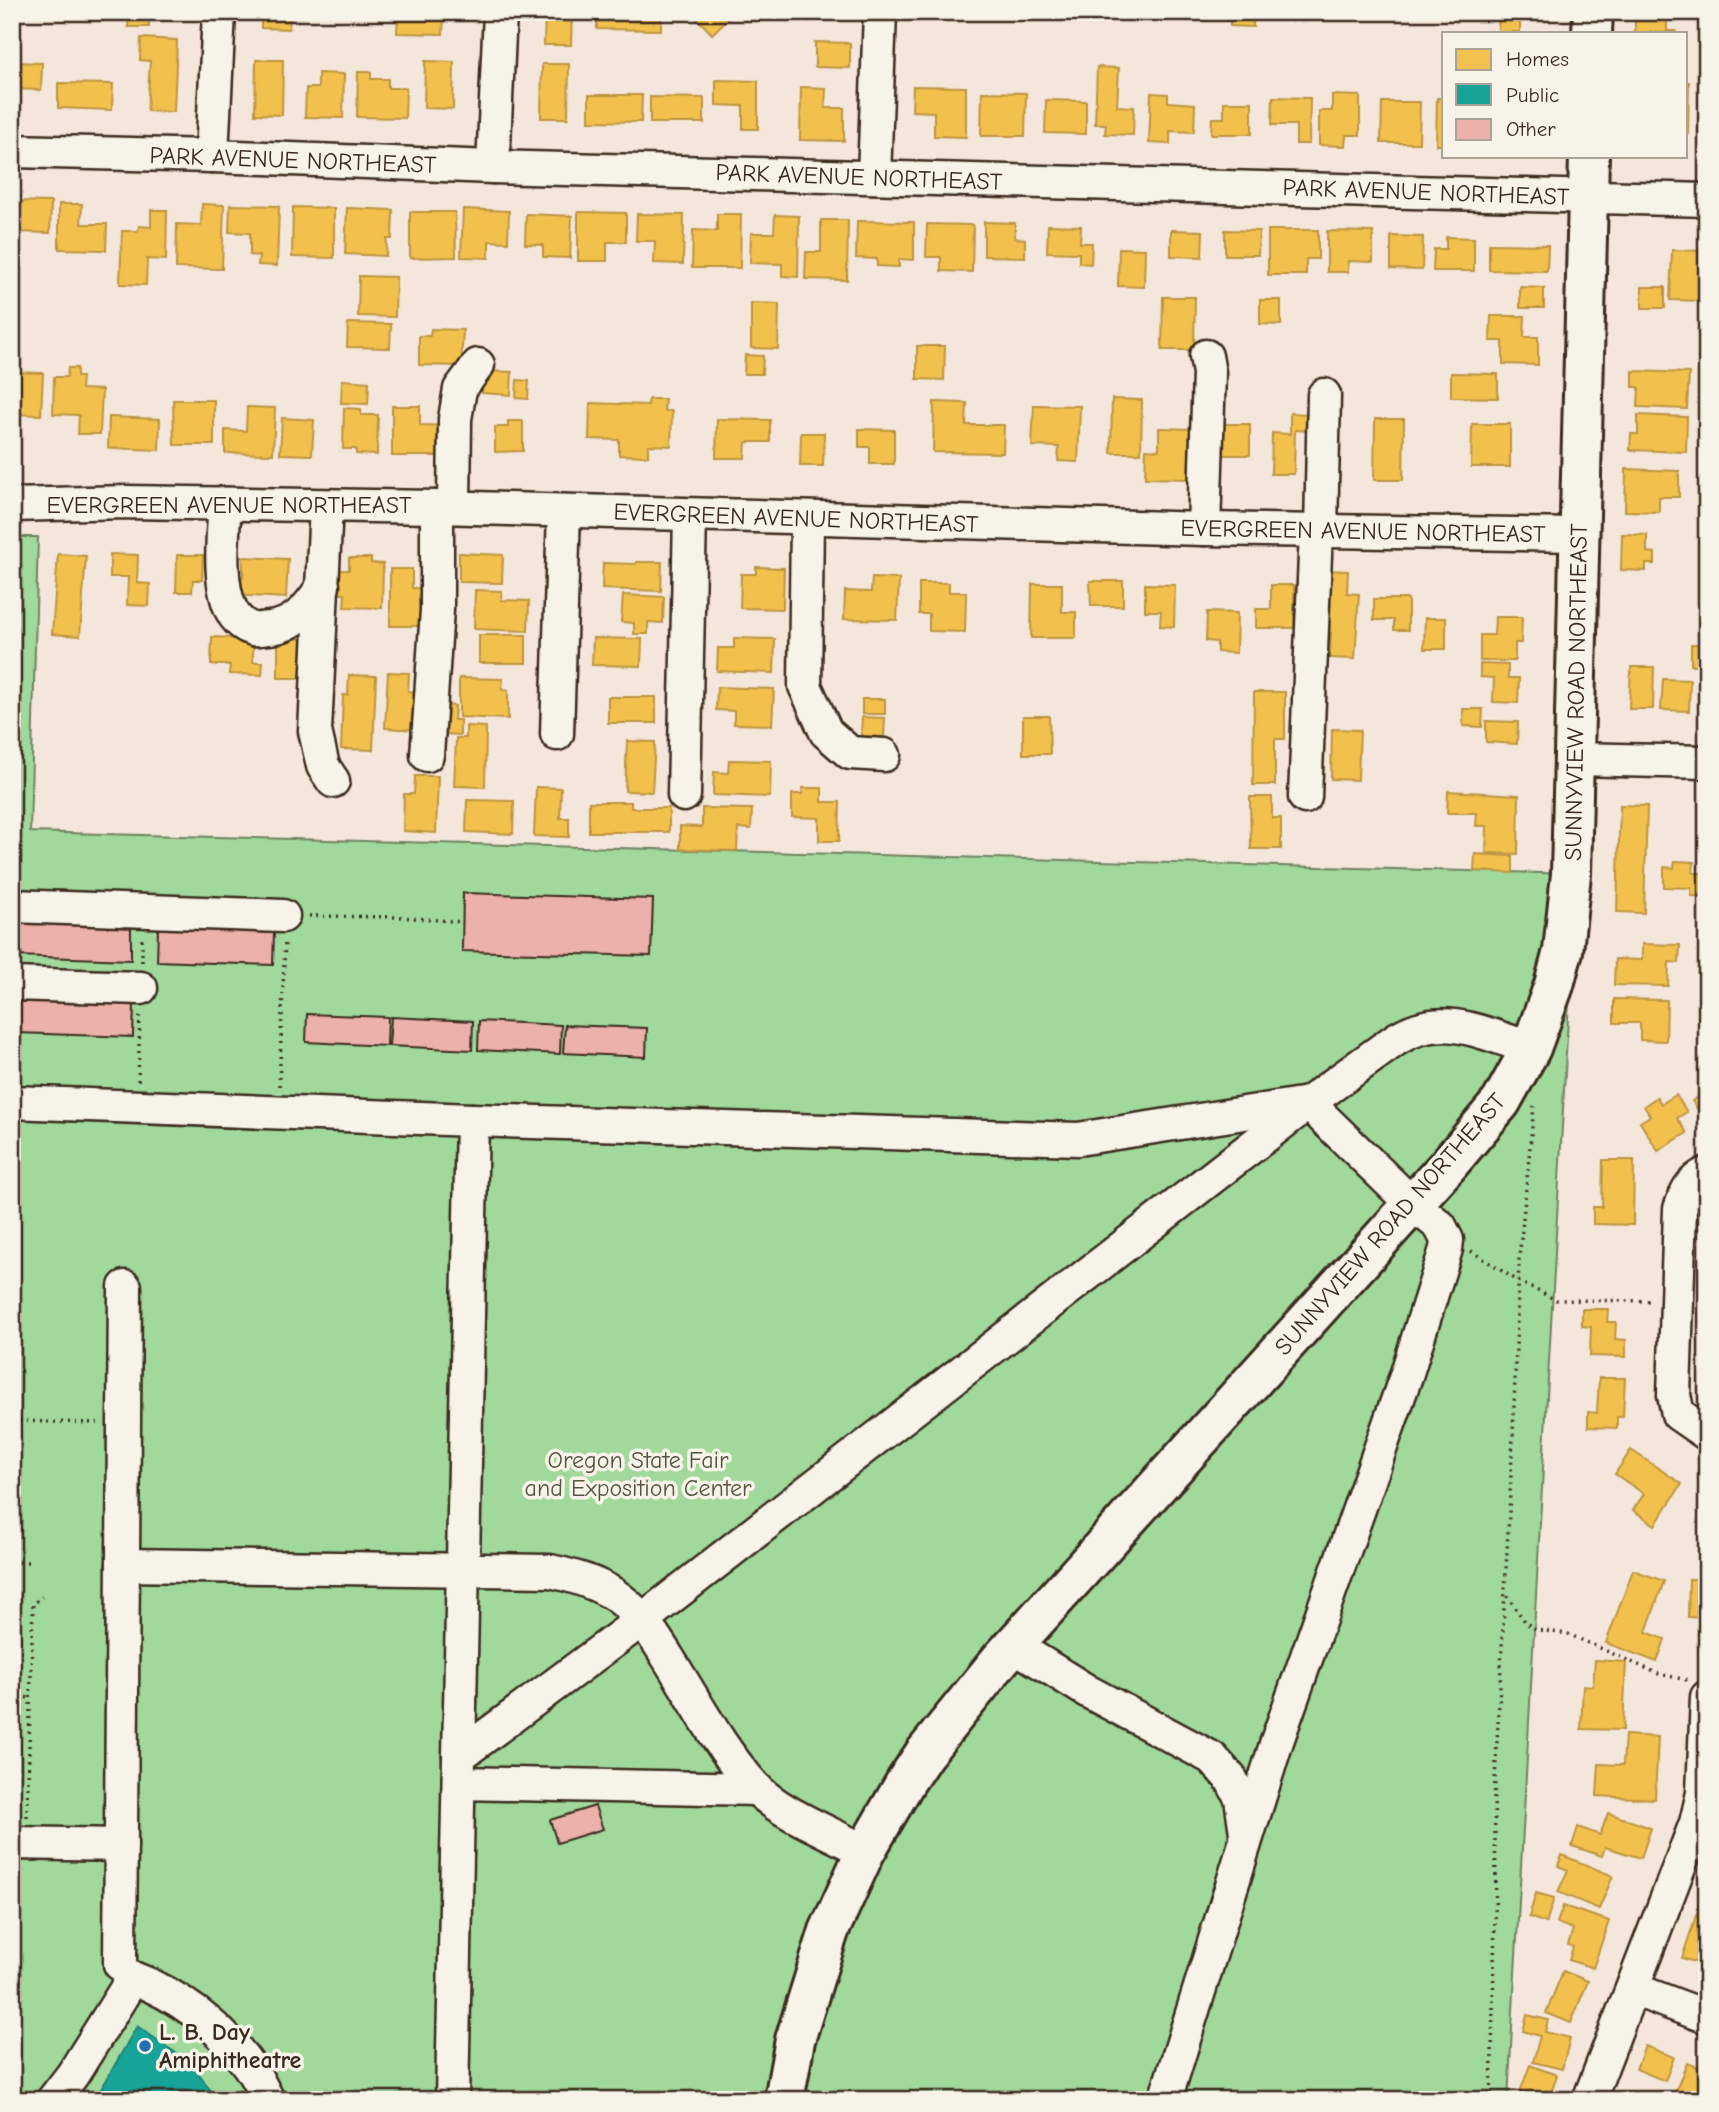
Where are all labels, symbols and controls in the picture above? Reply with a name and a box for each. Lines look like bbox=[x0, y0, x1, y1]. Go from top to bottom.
legend bbox=[1442, 32, 1688, 158]
text: Homes bbox=[1506, 47, 1569, 71]
text: Public bbox=[1506, 83, 1559, 107]
text: Other bbox=[1506, 117, 1556, 141]
street label: PARK AVENUE NORTHEAST bbox=[149, 141, 437, 179]
street label: PARK AVENUE NORTHEAST bbox=[715, 158, 1003, 196]
street label: PARK AVENUE NORTHEAST bbox=[1282, 173, 1570, 211]
street label: EVERGREEN AVENUE NORTHEAST bbox=[46, 491, 412, 519]
street label: EVERGREEN AVENUE NORTHEAST bbox=[613, 498, 979, 538]
street label: EVERGREEN AVENUE NORTHEAST bbox=[1180, 514, 1546, 548]
street label: SUNNYVIEW ROAD NORTHEAST bbox=[1559, 523, 1593, 861]
street label: SUNNYVIEW ROAD NORTHEAST bbox=[1269, 1087, 1512, 1361]
park label: Oregon State Fair and Exposition Center bbox=[525, 1446, 752, 1502]
place label: L. B. Day Amiphitheatre bbox=[159, 2018, 302, 2074]
marker: L. B. Day Amiphitheatre bbox=[137, 2038, 153, 2054]

